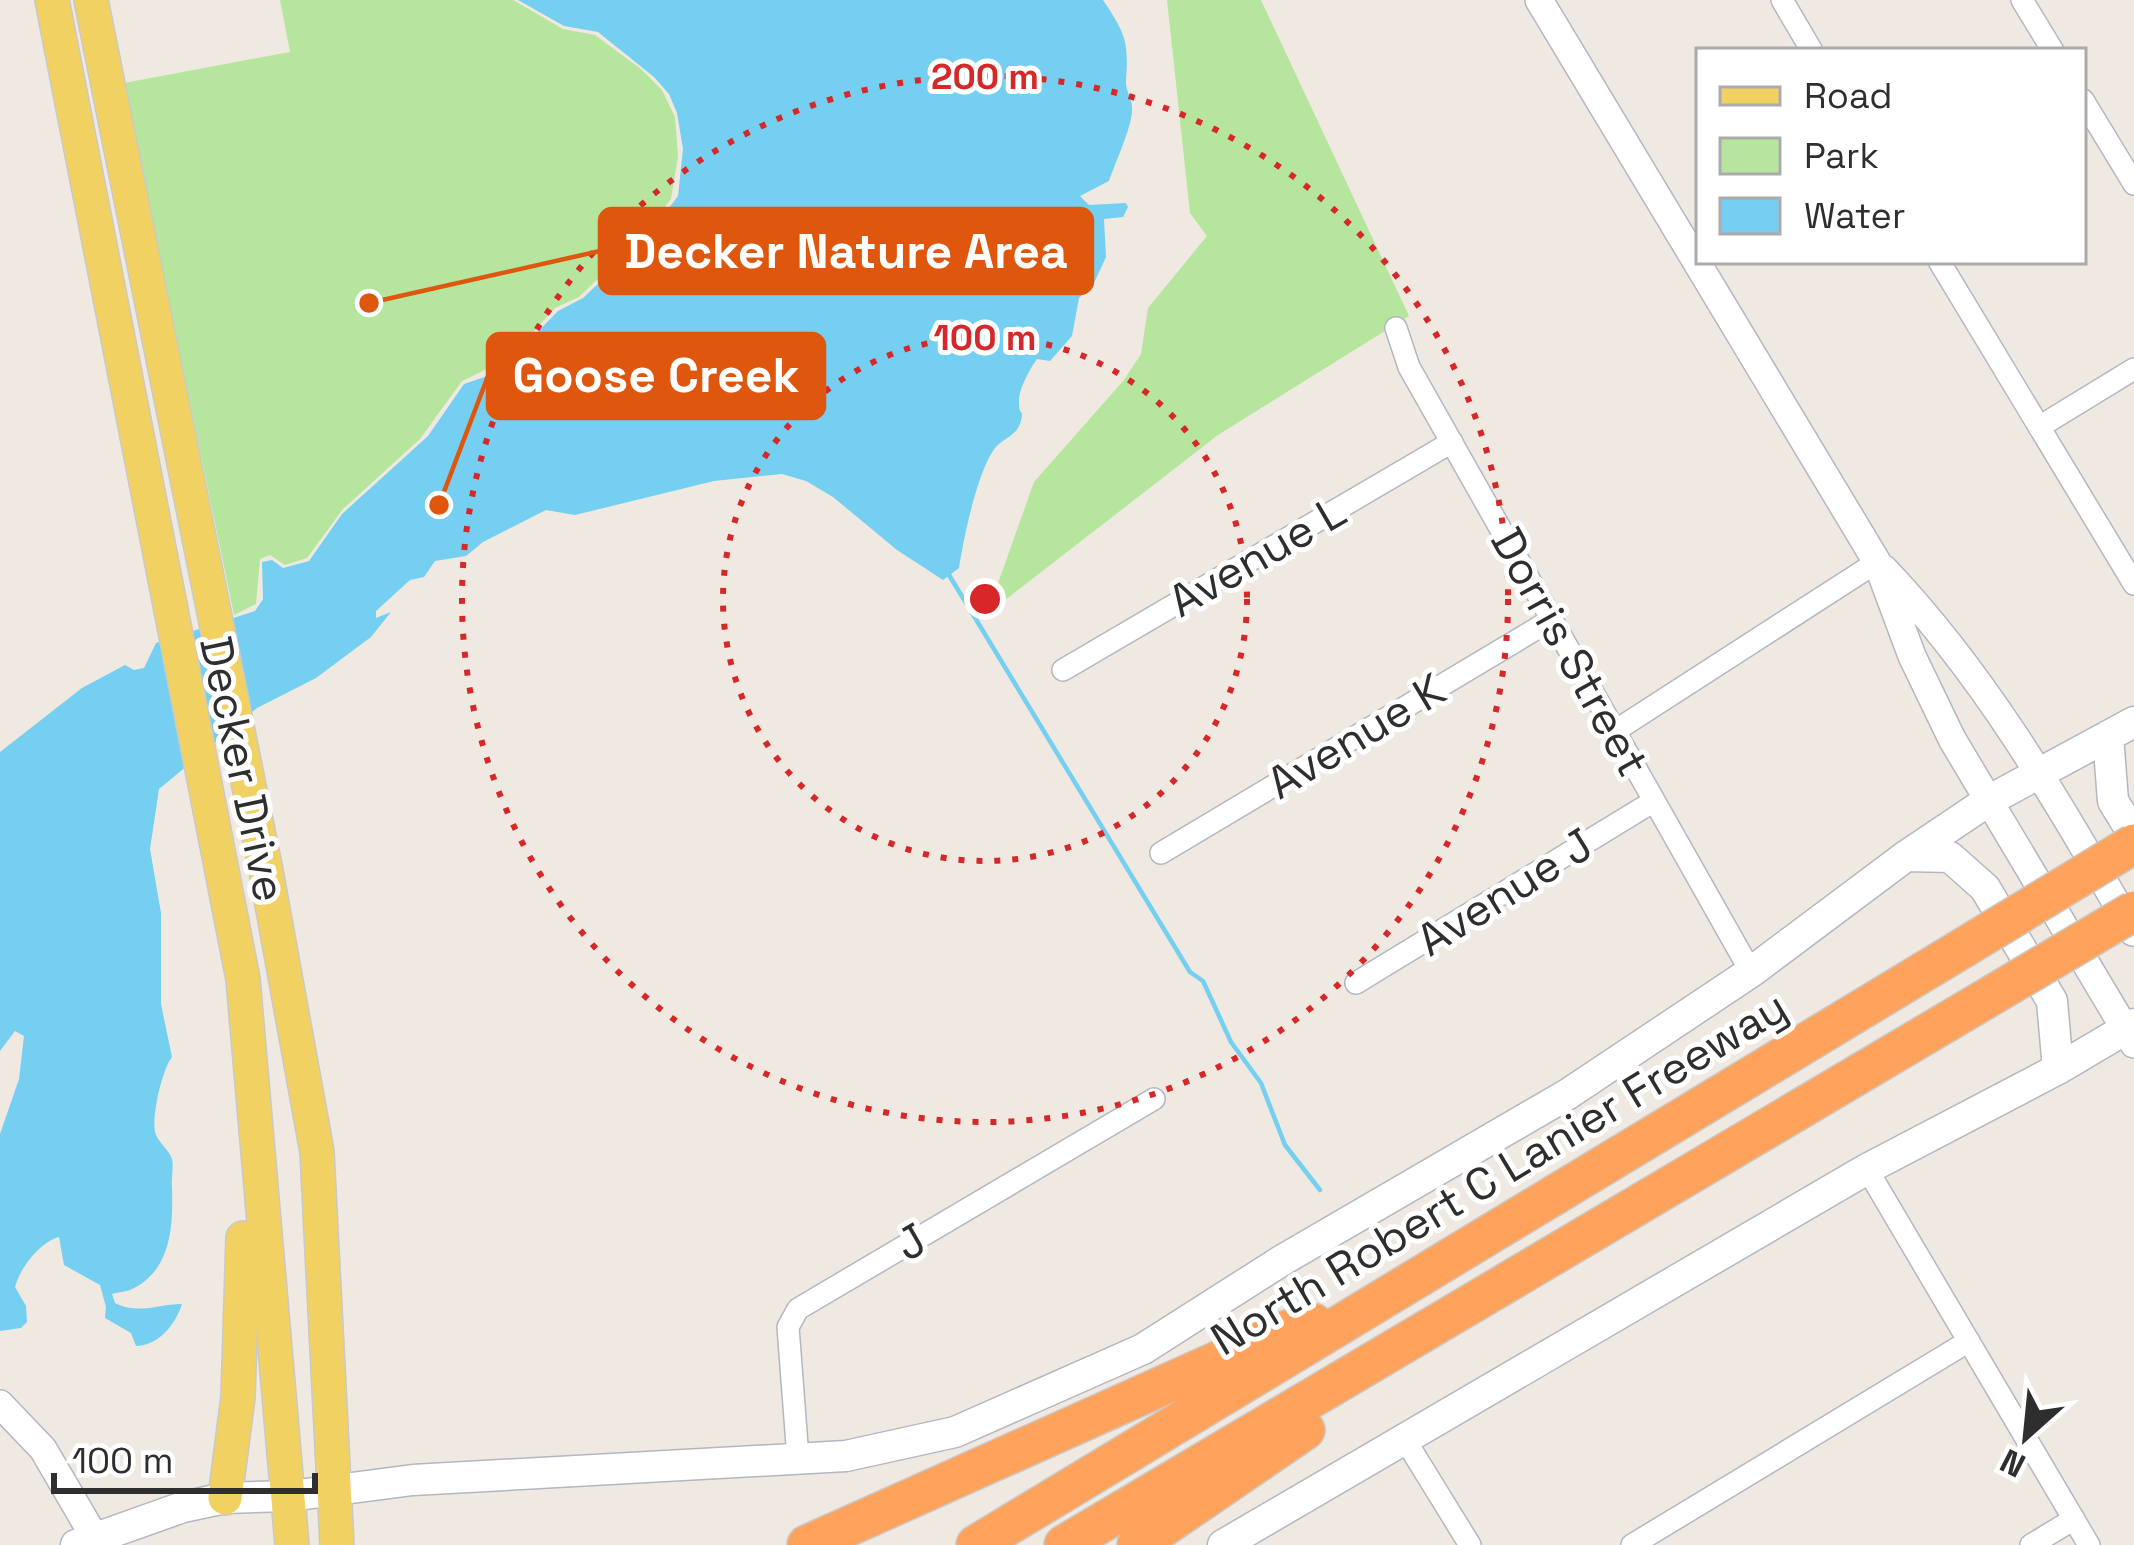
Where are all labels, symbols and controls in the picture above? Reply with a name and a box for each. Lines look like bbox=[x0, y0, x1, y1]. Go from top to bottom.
legend bbox=[1696, 48, 2086, 264]
text: 200 m bbox=[931, 54, 1039, 100]
text: Road bbox=[1804, 73, 1892, 119]
text: Park bbox=[1804, 133, 1879, 179]
text: Water bbox=[1804, 193, 1905, 239]
callout: Decker Nature Area bbox=[600, 209, 1092, 293]
text: Decker Nature Area bbox=[624, 221, 1068, 282]
text: 100 m bbox=[934, 315, 1036, 361]
callout: Goose Creek bbox=[488, 334, 824, 418]
text: Goose Creek bbox=[512, 345, 800, 406]
street label: Avenue L bbox=[1158, 483, 1356, 629]
street label: Dorris Street bbox=[1478, 518, 1662, 786]
centre of rings bbox=[964, 578, 1006, 620]
street label: Decker Drive bbox=[187, 631, 299, 907]
street label: Avenue K bbox=[1256, 661, 1456, 811]
street label: Avenue J bbox=[1406, 816, 1604, 968]
street label: North Robert C Lanier Freeway bbox=[1201, 978, 1797, 1368]
street label: J bbox=[885, 1211, 937, 1273]
north arrow bbox=[1966, 1377, 2086, 1497]
scale bar bbox=[54, 1419, 315, 1493]
text: 100 m bbox=[72, 1438, 173, 1484]
text: N bbox=[1993, 1439, 2032, 1487]

